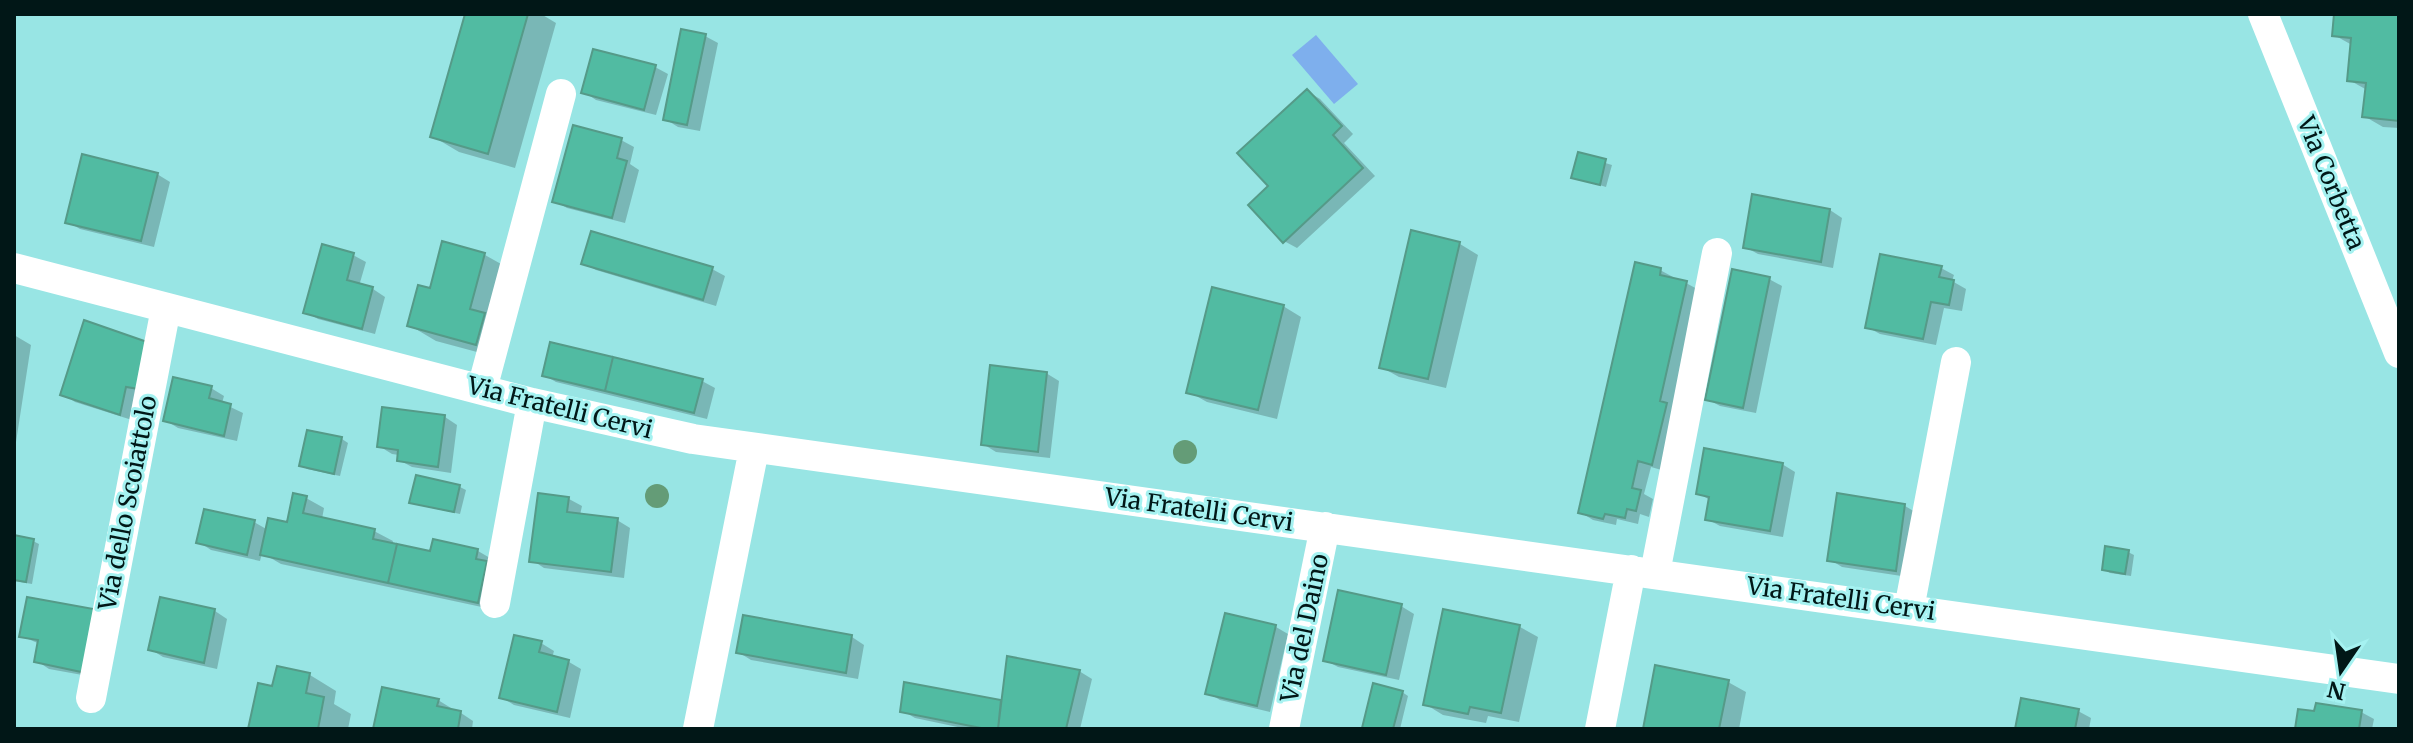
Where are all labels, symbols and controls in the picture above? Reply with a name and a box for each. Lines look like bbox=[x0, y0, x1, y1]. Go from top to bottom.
street label: Via Corbetta bbox=[2290, 111, 2372, 254]
street label: Via Fratelli Cervi bbox=[463, 369, 656, 446]
street label: Via dello Scoiattolo bbox=[91, 393, 164, 614]
street label: Via Fratelli Cervi bbox=[1102, 481, 1295, 538]
street label: Via del Daino bbox=[1273, 551, 1335, 706]
street label: Via Fratelli Cervi bbox=[1744, 570, 1937, 627]
north arrow bbox=[2301, 631, 2381, 711]
text: N bbox=[2324, 675, 2348, 706]

